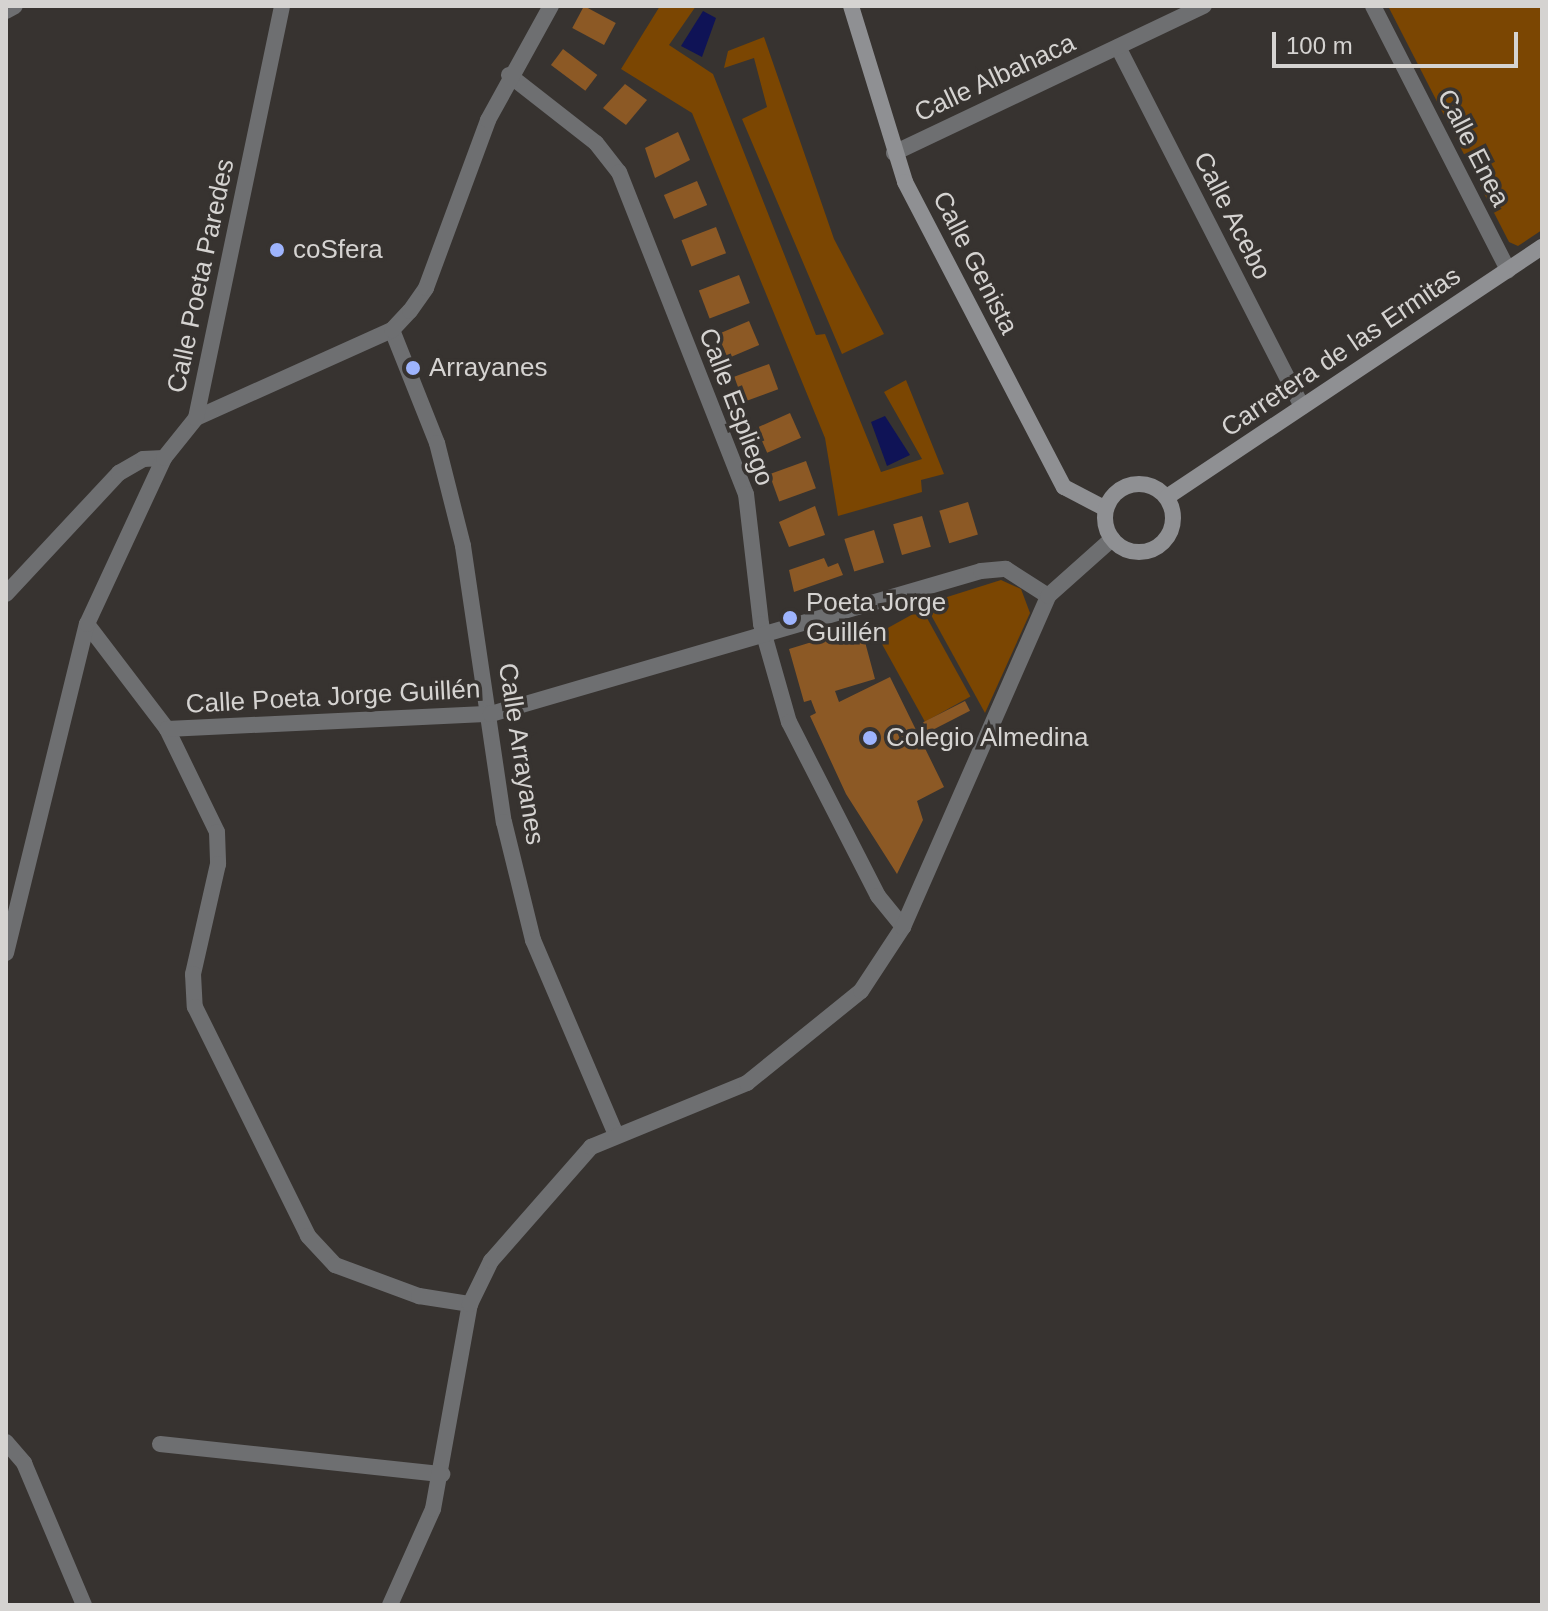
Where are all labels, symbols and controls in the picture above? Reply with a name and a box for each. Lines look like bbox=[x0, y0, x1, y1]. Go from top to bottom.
scale bar bbox=[1276, 16, 1522, 66]
street label: Calle Albahaca bbox=[909, 27, 1081, 129]
text: 100 m bbox=[1286, 32, 1353, 59]
street label: Calle Enea bbox=[1430, 84, 1516, 212]
street label: Calle Acebo bbox=[1186, 146, 1278, 286]
street label: Calle Poeta Paredes bbox=[161, 156, 241, 396]
street label: Calle Genista bbox=[926, 186, 1024, 340]
place label: coSfera bbox=[293, 234, 383, 266]
marker: coSfera bbox=[268, 241, 286, 259]
street label: Carretera de las Ermitas bbox=[1215, 260, 1467, 444]
street label: Calle Espliego bbox=[692, 324, 780, 490]
place label: Arrayanes bbox=[429, 352, 547, 384]
marker: Arrayanes bbox=[404, 359, 422, 377]
place label: Poeta Jorge Guillén bbox=[806, 587, 946, 648]
marker: Poeta Jorge Guillén bbox=[781, 609, 799, 627]
street label: Calle Arrayanes bbox=[491, 660, 551, 848]
street label: Calle Poeta Jorge Guillén bbox=[185, 674, 481, 720]
place label: Colegio Almedina bbox=[886, 722, 1090, 754]
marker: Colegio Almedina bbox=[861, 729, 879, 747]

